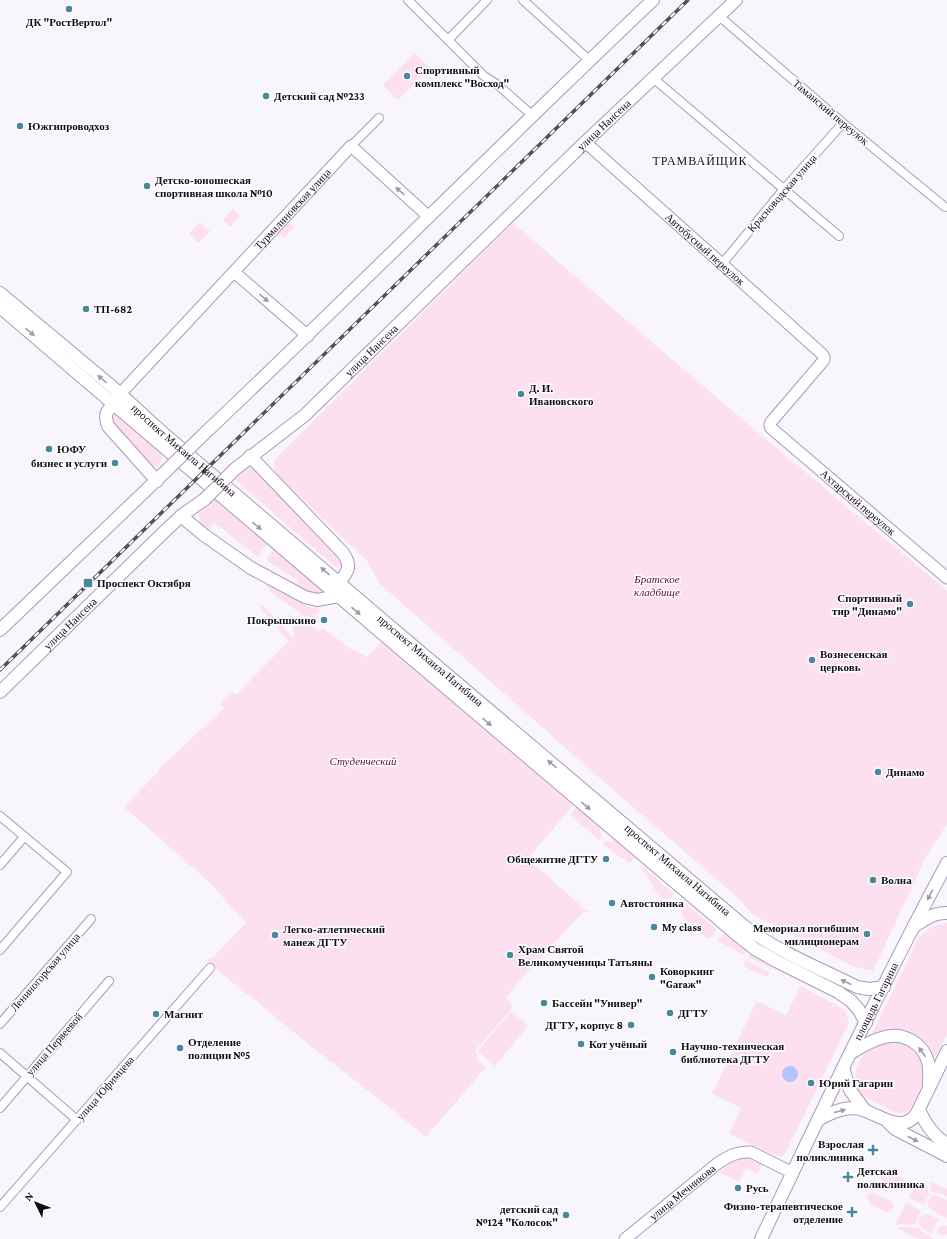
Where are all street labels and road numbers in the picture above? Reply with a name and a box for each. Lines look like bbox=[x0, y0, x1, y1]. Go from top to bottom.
street label: Таманский переулок bbox=[791, 77, 872, 148]
street label: улица Нансена bbox=[575, 97, 633, 153]
street label: Красноводская улица bbox=[745, 152, 819, 234]
street label: Турмалиновская улица bbox=[252, 166, 333, 252]
street label: Автобусный переулок bbox=[663, 211, 748, 288]
street label: улица Нансена bbox=[343, 322, 400, 379]
street label: проспект Михаила Нагибина bbox=[129, 401, 239, 499]
street label: Ахтарский переулок bbox=[818, 467, 899, 538]
street label: улица Нансена bbox=[41, 595, 99, 652]
street label: проспект Михаила Нагибина bbox=[375, 612, 486, 709]
street label: проспект Михаила Нагибина bbox=[622, 822, 733, 918]
street label: Лениногорская улица bbox=[8, 930, 82, 1014]
street label: площадь Гагарина bbox=[851, 960, 900, 1042]
street label: улица Первеевой bbox=[24, 1010, 84, 1078]
street label: улица Юфимцева bbox=[74, 1053, 136, 1123]
street label: улица Мечникова bbox=[647, 1162, 718, 1222]

